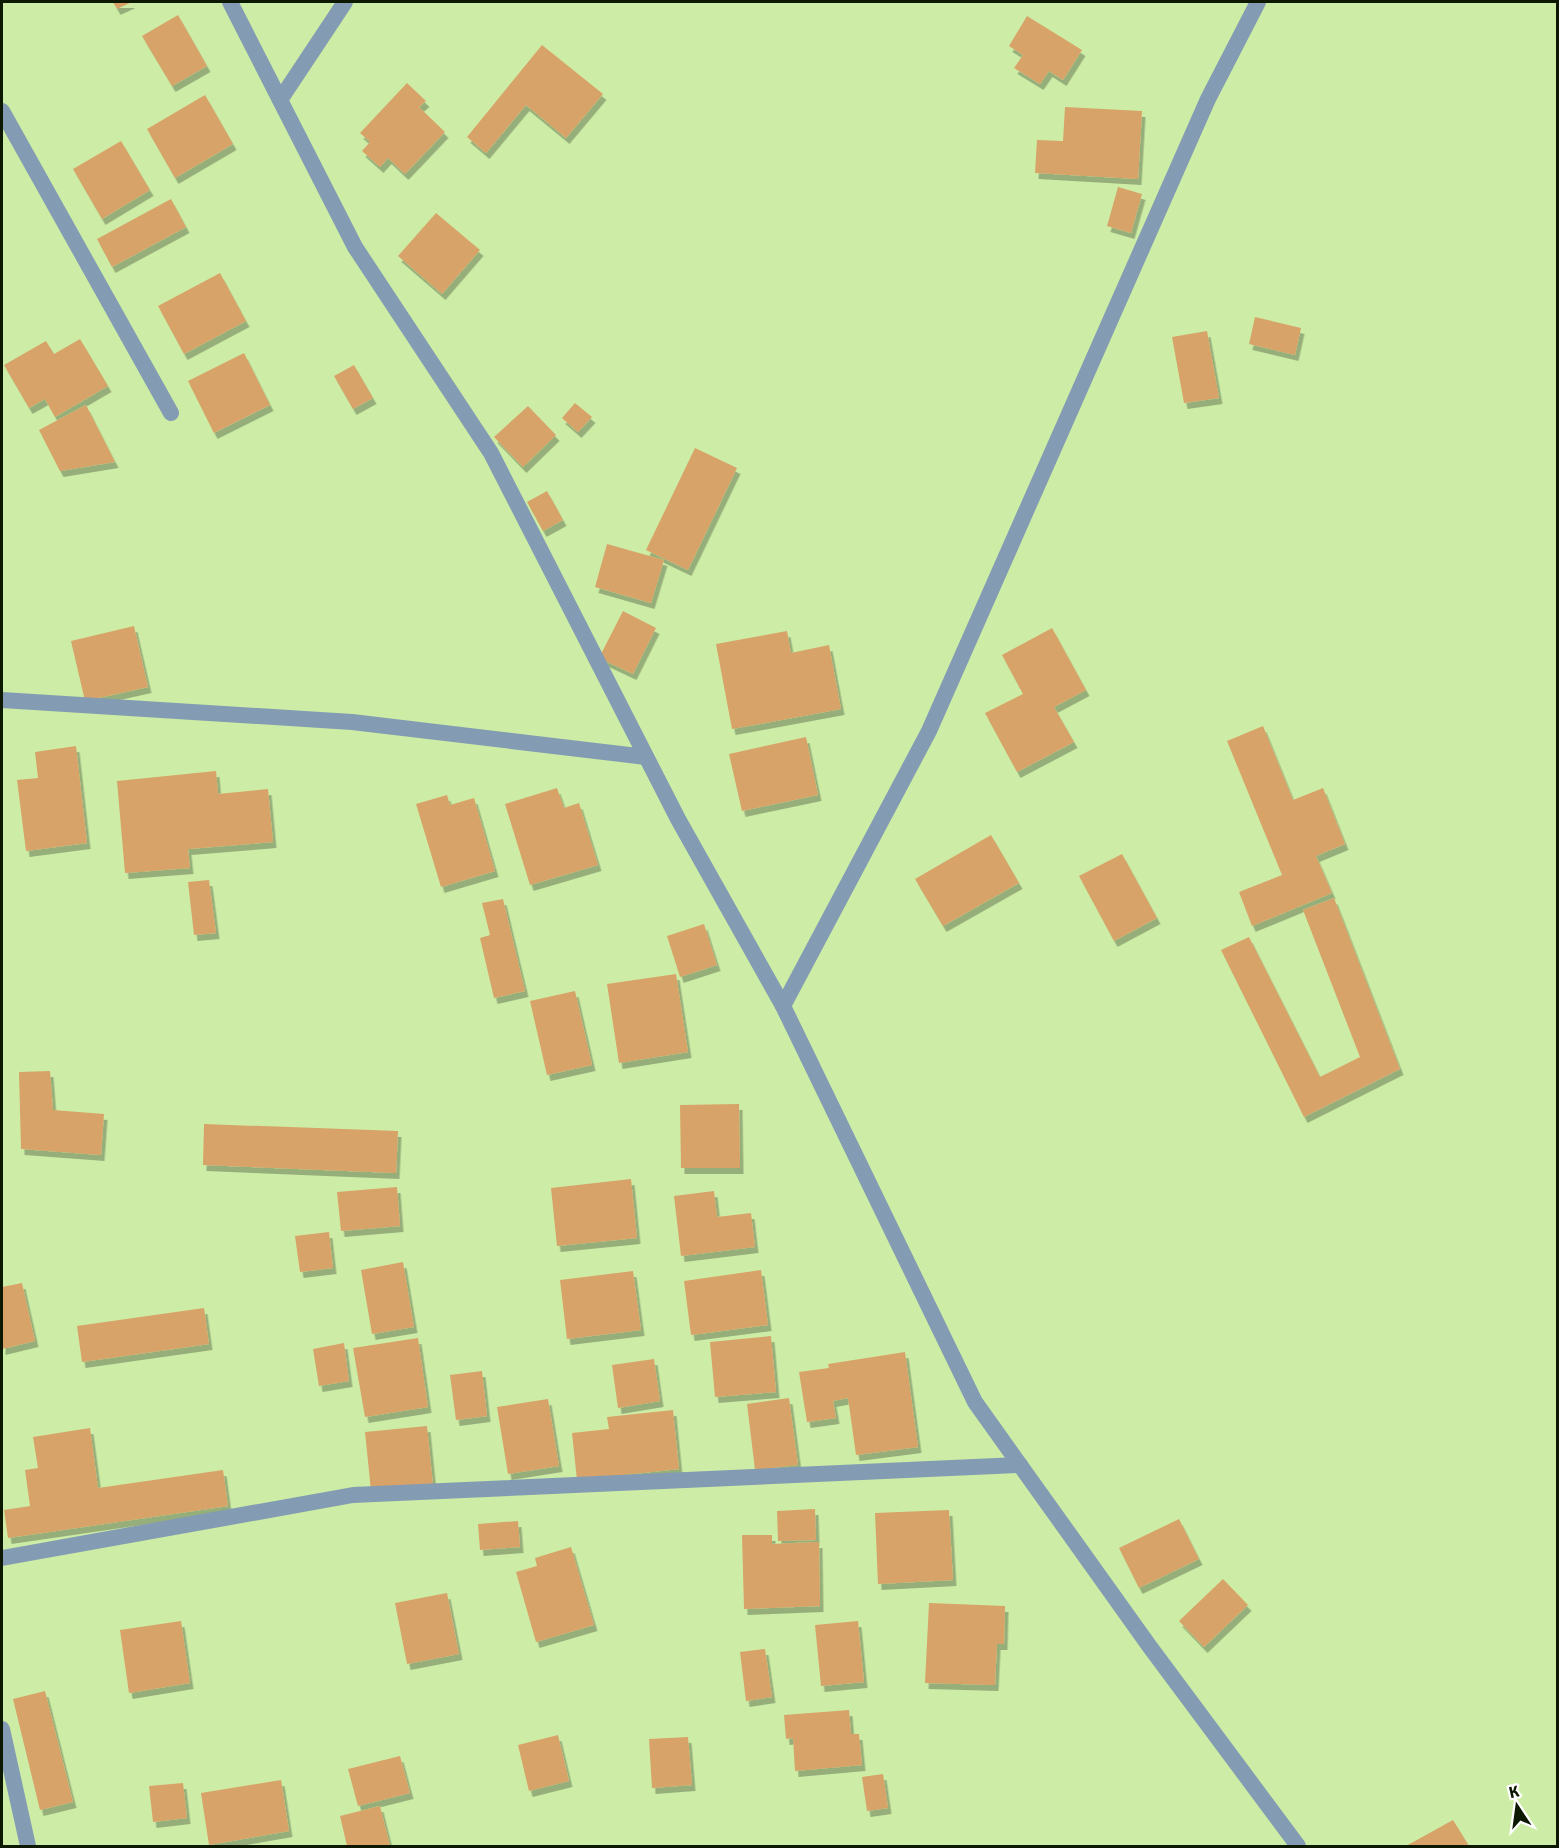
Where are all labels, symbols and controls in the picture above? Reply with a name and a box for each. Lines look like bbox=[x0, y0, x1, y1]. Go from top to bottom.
north arrow bbox=[1487, 1776, 1547, 1836]
text: K bbox=[1507, 1781, 1521, 1803]

